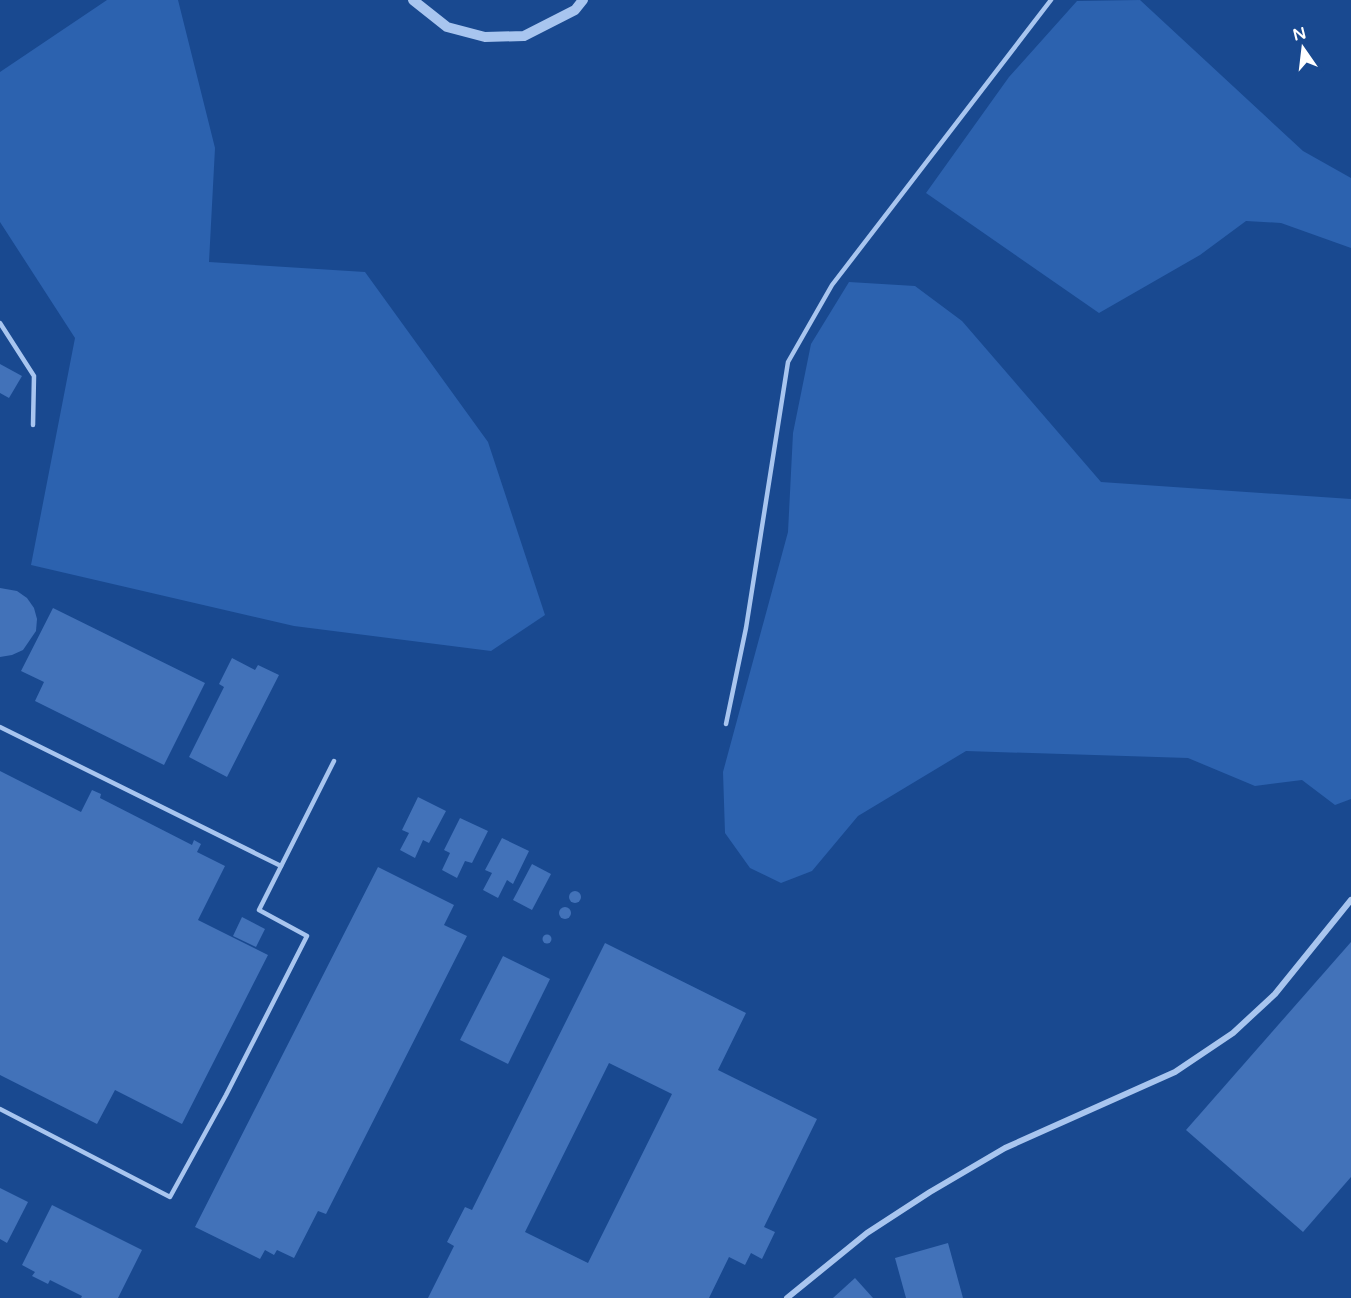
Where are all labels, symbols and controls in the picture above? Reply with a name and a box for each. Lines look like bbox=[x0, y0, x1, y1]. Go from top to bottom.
north arrow bbox=[1273, 18, 1333, 78]
text: N bbox=[1291, 23, 1308, 46]

